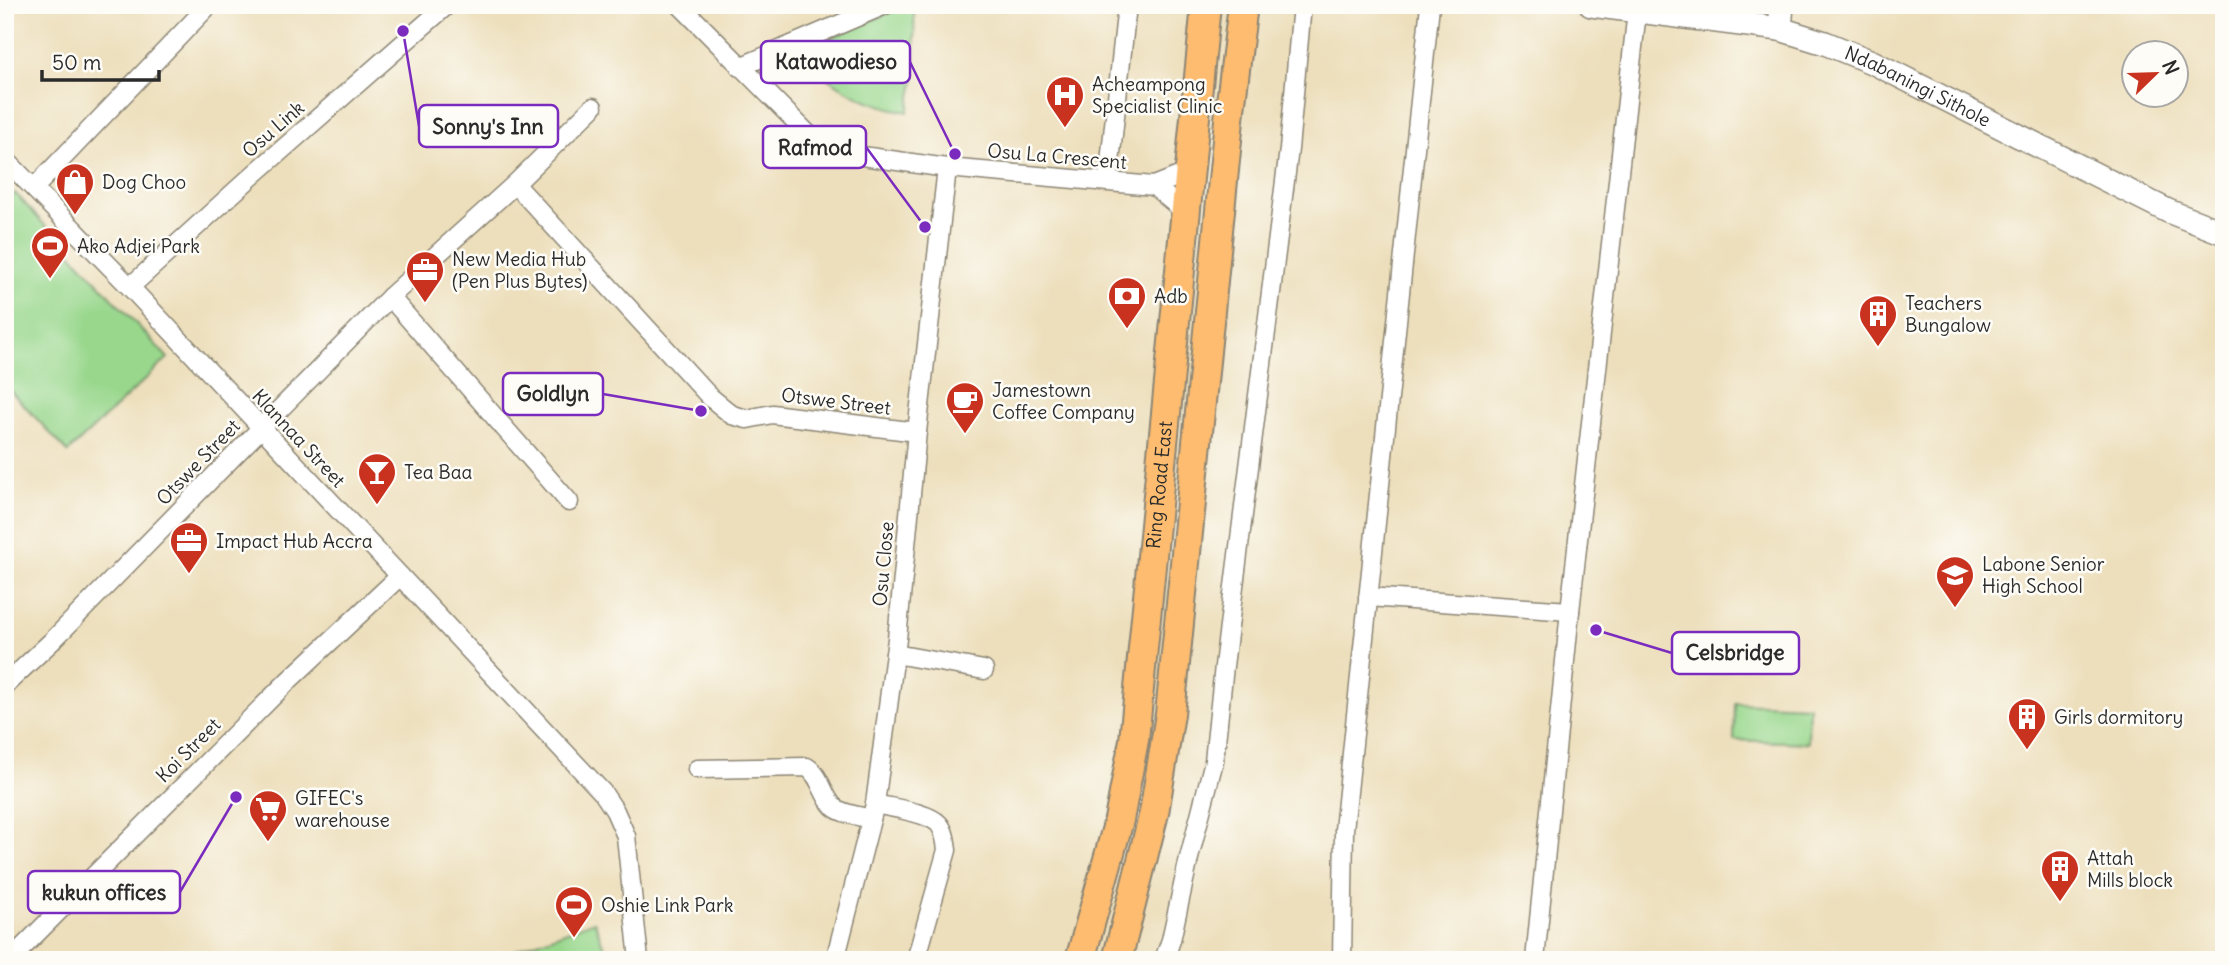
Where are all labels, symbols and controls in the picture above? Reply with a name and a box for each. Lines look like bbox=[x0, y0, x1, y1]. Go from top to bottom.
scale bar bbox=[42, 38, 159, 82]
north arrow bbox=[2120, 38, 2190, 108]
street label: Ndabaningi Sithole bbox=[1841, 40, 1995, 132]
callout: Katawodieso bbox=[761, 41, 910, 83]
text: Katawodieso bbox=[775, 48, 897, 75]
text: 50 m bbox=[52, 49, 101, 76]
text: N bbox=[2157, 57, 2184, 78]
place label: Acheampong Specialist Clinic bbox=[1092, 72, 1222, 118]
hospital icon: Acheampong Specialist Clinic bbox=[1044, 74, 1086, 129]
street label: Osu Link bbox=[237, 95, 309, 162]
callout: Sonny's Inn bbox=[419, 105, 558, 147]
text: Sonny's Inn bbox=[432, 113, 544, 140]
callout: Rafmod bbox=[763, 126, 866, 168]
text: Rafmod bbox=[778, 134, 853, 161]
street label: Osu La Crescent bbox=[986, 138, 1128, 174]
shop icon: Dog Choo bbox=[54, 161, 96, 216]
place label: Dog Choo bbox=[102, 170, 186, 194]
sports icon: Ako Adjei Park bbox=[29, 225, 71, 280]
place label: Ako Adjei Park bbox=[77, 234, 200, 258]
place label: New Media Hub (Pen Plus Bytes) bbox=[452, 247, 588, 293]
office icon: New Media Hub (Pen Plus Bytes) bbox=[404, 249, 446, 304]
bank icon: Adb bbox=[1106, 275, 1148, 330]
place label: Adb bbox=[1154, 284, 1188, 308]
place label: Teachers Bungalow bbox=[1905, 291, 1991, 337]
building icon: Teachers Bungalow bbox=[1857, 293, 1899, 348]
callout: Goldlyn bbox=[503, 373, 603, 415]
place label: Jamestown Coffee Company bbox=[992, 378, 1135, 424]
text: Goldlyn bbox=[517, 380, 589, 407]
cafe icon: Jamestown Coffee Company bbox=[944, 380, 986, 435]
street label: Otswe Street bbox=[780, 382, 892, 420]
street label: Klannaa Street bbox=[247, 384, 351, 492]
street label: Otswe Street bbox=[151, 414, 245, 510]
street label: Ring Road East bbox=[1141, 420, 1177, 550]
bar icon: Tea Baa bbox=[356, 451, 398, 506]
place label: Tea Baa bbox=[404, 460, 472, 484]
office icon: Impact Hub Accra bbox=[168, 520, 210, 575]
street label: Osu Close bbox=[867, 520, 899, 608]
place label: Impact Hub Accra bbox=[216, 529, 373, 553]
place label: Labone Senior High School bbox=[1982, 552, 2105, 598]
school or university icon: Labone Senior High School bbox=[1934, 554, 1976, 609]
callout: Celsbridge bbox=[1672, 632, 1799, 674]
text: Celsbridge bbox=[1685, 639, 1785, 666]
building icon: Girls dormitory bbox=[2006, 696, 2048, 751]
place label: Girls dormitory bbox=[2054, 705, 2183, 729]
street label: Koi Street bbox=[151, 713, 225, 787]
place label: GIFEC's warehouse bbox=[295, 786, 390, 832]
supermarket icon: GIFEC's warehouse bbox=[247, 788, 289, 843]
place label: Attah Mills block bbox=[2087, 846, 2173, 892]
building icon: Attah Mills block bbox=[2039, 848, 2081, 903]
callout: kukun offices bbox=[28, 871, 180, 913]
text: kukun offices bbox=[42, 879, 167, 906]
sports icon: Oshie Link Park bbox=[553, 884, 595, 939]
place label: Oshie Link Park bbox=[601, 893, 734, 917]

